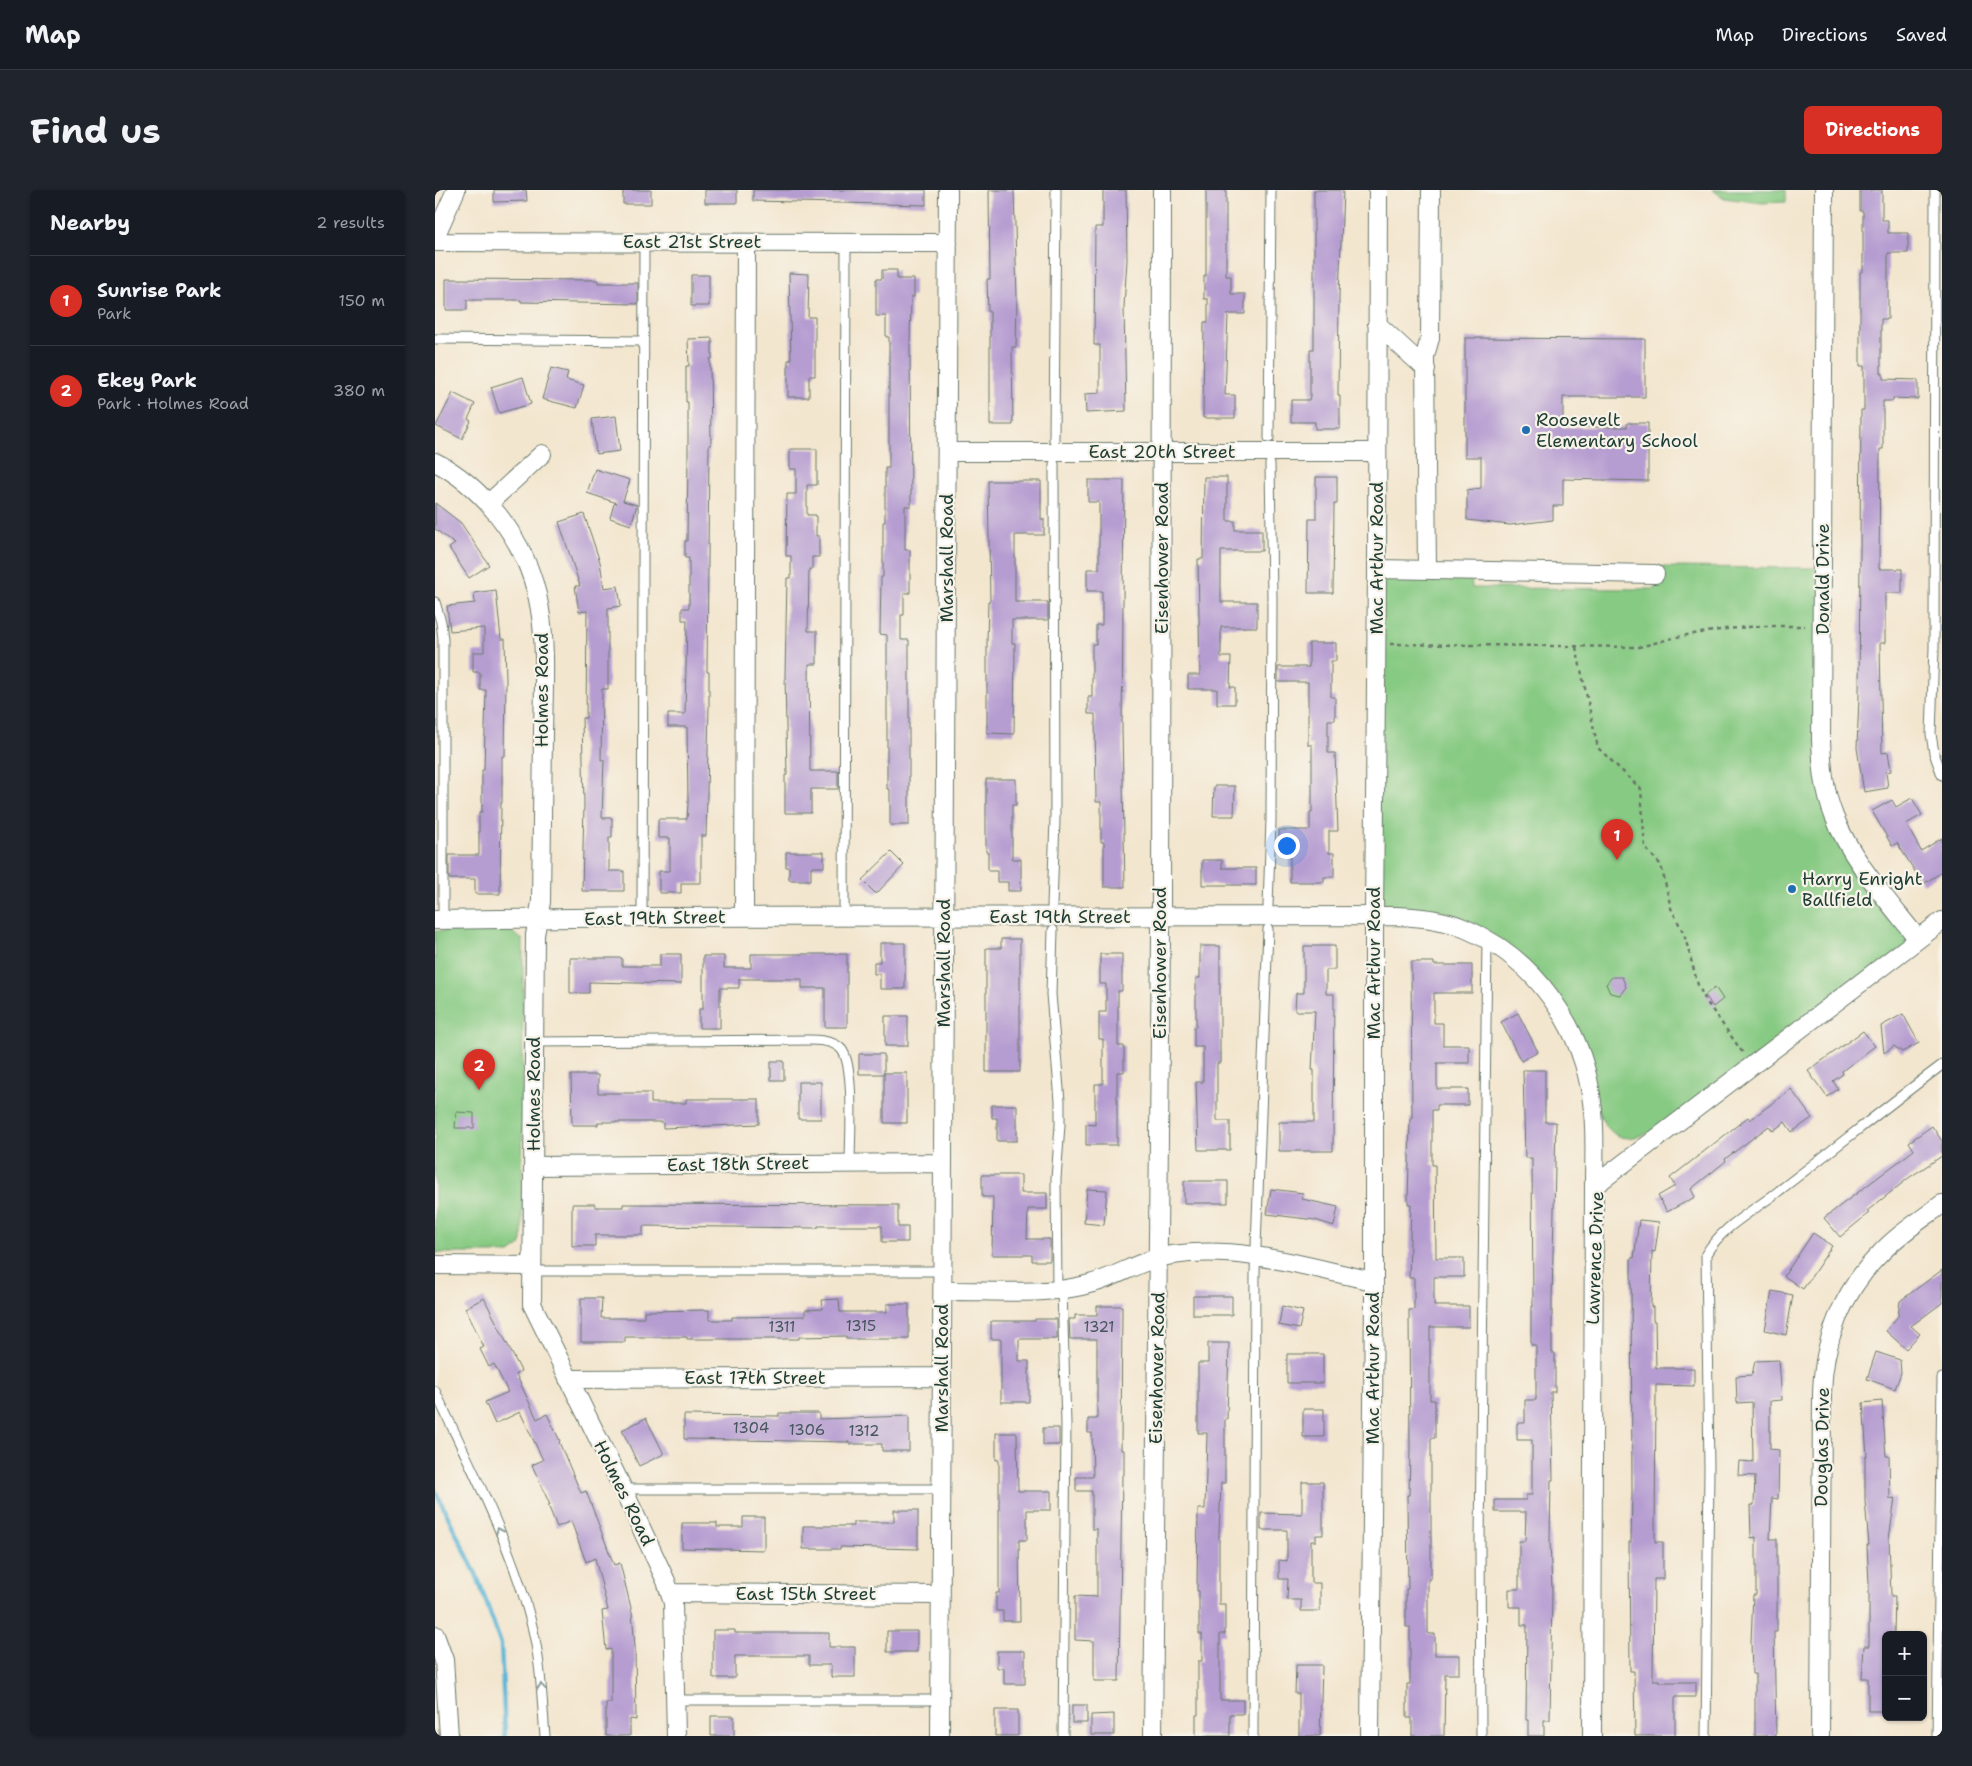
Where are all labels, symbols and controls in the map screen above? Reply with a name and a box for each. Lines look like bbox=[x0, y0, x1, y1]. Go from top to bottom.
text: Map bbox=[25, 19, 81, 51]
text: Map bbox=[1716, 23, 1754, 47]
text: Directions bbox=[1782, 23, 1868, 47]
text: Saved bbox=[1896, 23, 1947, 47]
button: Directions bbox=[1804, 106, 1942, 154]
text: Find us bbox=[30, 107, 161, 154]
text: Nearby bbox=[50, 209, 130, 237]
text: 2 results bbox=[316, 212, 385, 233]
street label: East 21st Street bbox=[623, 230, 761, 254]
text: Sunrise Park bbox=[97, 278, 221, 303]
text: 1 bbox=[62, 290, 70, 311]
text: 150 m bbox=[338, 290, 385, 311]
text: Park bbox=[97, 303, 131, 324]
text: Ekey Park bbox=[97, 368, 197, 393]
text: 2 bbox=[60, 380, 72, 401]
text: 380 m bbox=[333, 380, 385, 401]
text: Park · Holmes Road bbox=[97, 393, 249, 414]
place label: Roosevelt Elementary School bbox=[1536, 408, 1699, 453]
marker: Roosevelt Elementary School bbox=[1520, 424, 1532, 436]
street label: East 20th Street bbox=[1088, 440, 1236, 464]
street label: Eisenhower Road bbox=[1150, 482, 1174, 634]
street label: Mac Arthur Road bbox=[1365, 482, 1389, 634]
street label: Marshall Road bbox=[935, 494, 959, 622]
street label: Donald Drive bbox=[1811, 523, 1835, 635]
street label: Holmes Road bbox=[530, 633, 554, 747]
pin: 1 bbox=[1601, 819, 1633, 860]
your location bbox=[1274, 833, 1300, 859]
place label: Harry Enright Ballfield bbox=[1802, 867, 1923, 912]
marker: Harry Enright Ballfield bbox=[1786, 883, 1798, 895]
street label: Eisenhower Road bbox=[1148, 887, 1172, 1039]
street label: Mac Arthur Road bbox=[1362, 887, 1386, 1039]
street label: Marshall Road bbox=[932, 899, 956, 1027]
street label: East 19th Street bbox=[584, 905, 726, 931]
street label: East 19th Street bbox=[989, 905, 1131, 929]
street label: Holmes Road bbox=[522, 1037, 546, 1151]
pin: 2 bbox=[463, 1049, 495, 1090]
street label: East 18th Street bbox=[667, 1151, 809, 1177]
street label: Lawrence Drive bbox=[1581, 1191, 1609, 1325]
street label: Eisenhower Road bbox=[1144, 1292, 1170, 1444]
street label: Mac Arthur Road bbox=[1361, 1292, 1385, 1444]
street label: Marshall Road bbox=[930, 1304, 954, 1432]
house number: 1315 bbox=[846, 1316, 876, 1336]
house number: 1311 bbox=[768, 1317, 796, 1337]
house number: 1321 bbox=[1083, 1317, 1115, 1337]
street label: East 17th Street bbox=[684, 1366, 826, 1390]
street label: Douglas Drive bbox=[1809, 1387, 1835, 1507]
house number: 1304 bbox=[733, 1418, 769, 1438]
house number: 1306 bbox=[789, 1420, 825, 1440]
house number: 1312 bbox=[848, 1421, 880, 1441]
street label: Holmes Road bbox=[588, 1436, 660, 1550]
one-way arrow bbox=[495, 1527, 505, 1536]
street label: East 15th Street bbox=[736, 1582, 877, 1606]
map controls bbox=[1882, 1631, 1927, 1721]
button: + bbox=[1882, 1631, 1927, 1676]
button: − bbox=[1882, 1676, 1927, 1721]
one-way arrow bbox=[535, 1683, 546, 1691]

